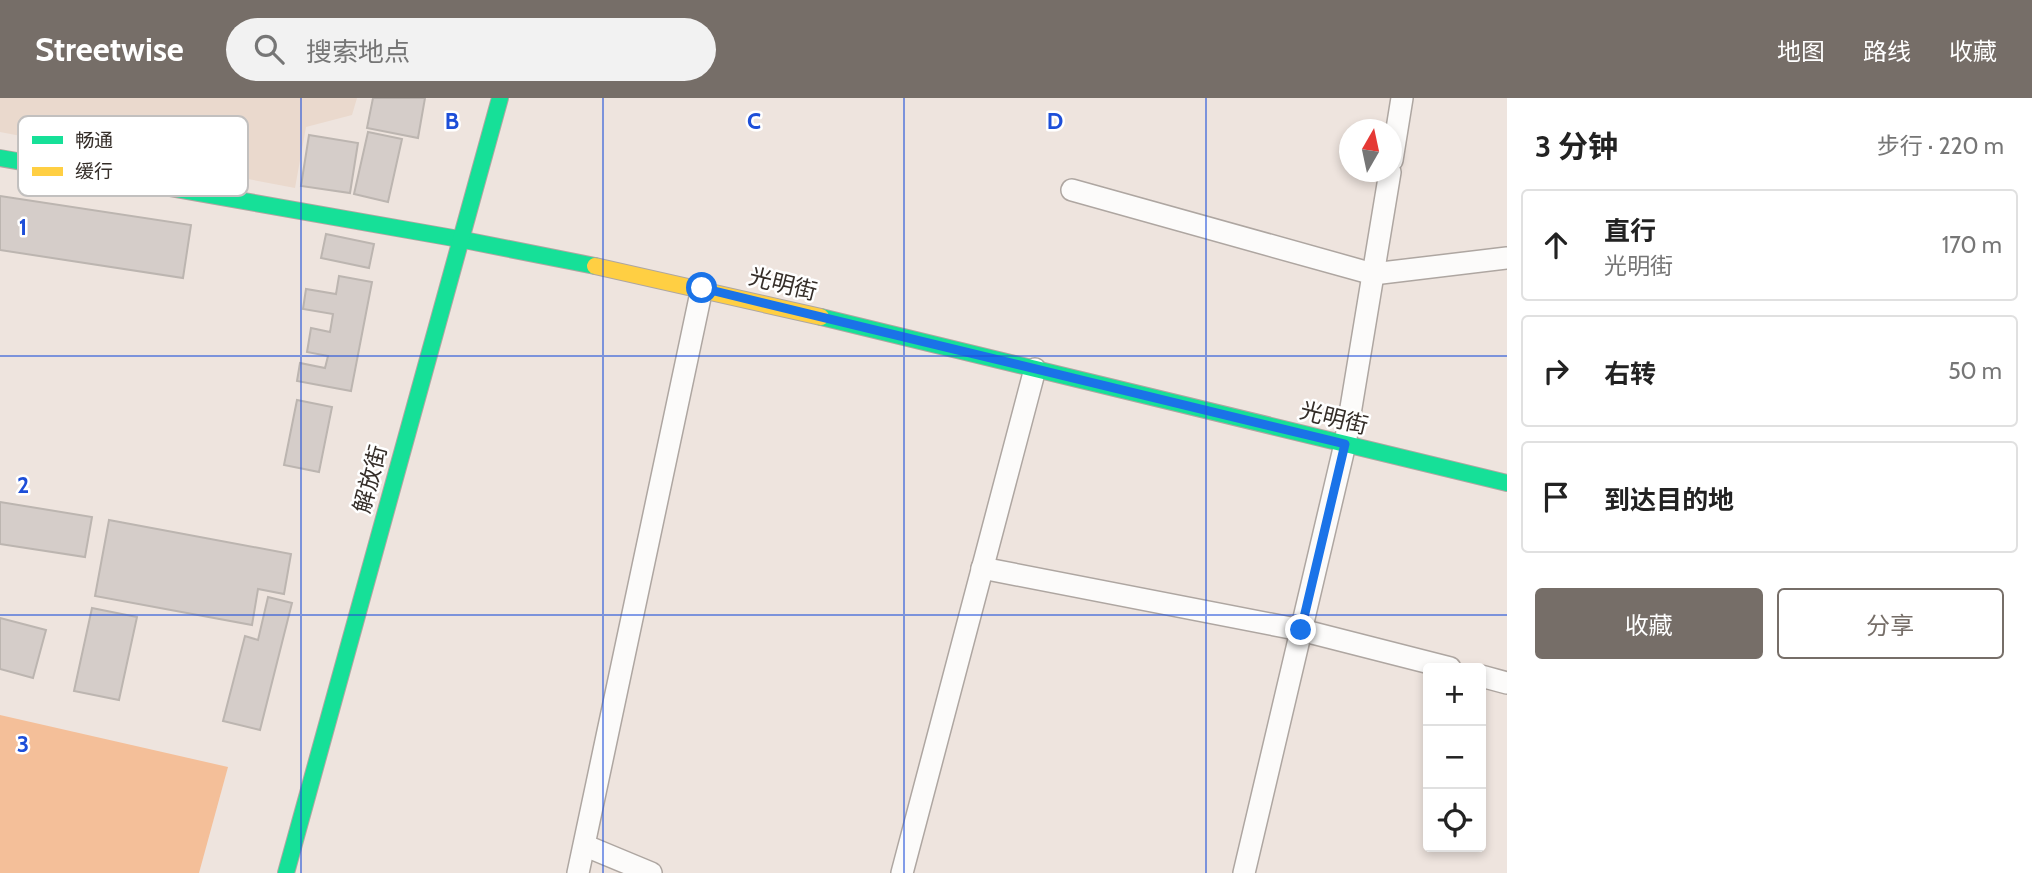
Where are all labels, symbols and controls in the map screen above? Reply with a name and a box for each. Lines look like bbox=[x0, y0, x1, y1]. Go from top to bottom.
search box bbox=[226, 18, 716, 81]
text: Streetwise bbox=[35, 29, 184, 69]
icon: search bbox=[250, 30, 288, 68]
text: 搜索地点 bbox=[306, 36, 410, 68]
text: 地图 bbox=[1777, 37, 1825, 66]
text: 路线 bbox=[1863, 37, 1911, 66]
text: 收藏 bbox=[1949, 37, 1997, 66]
text: B bbox=[445, 107, 459, 135]
text: C bbox=[747, 107, 761, 135]
text: D bbox=[1047, 107, 1063, 135]
legend bbox=[18, 116, 248, 196]
north arrow bbox=[1339, 119, 1402, 182]
text: 3 分钟 bbox=[1535, 128, 1618, 165]
text: 畅通 bbox=[75, 129, 113, 152]
text: 步行 · 220 m bbox=[1877, 132, 2004, 160]
text: 缓行 bbox=[75, 160, 113, 183]
text: 1 bbox=[19, 213, 27, 241]
text: 直行 bbox=[1604, 215, 1656, 247]
icon: ahead bbox=[1537, 226, 1575, 264]
text: 170 m bbox=[1942, 231, 2002, 259]
text: 光明街 bbox=[1604, 252, 1673, 280]
street label: 光明街 bbox=[746, 262, 820, 306]
route start bbox=[686, 272, 717, 303]
icon: right bbox=[1537, 352, 1575, 390]
text: 50 m bbox=[1948, 357, 2002, 385]
text: 右转 bbox=[1604, 358, 1656, 390]
street label: 光明街 bbox=[1297, 396, 1371, 440]
street label: 解放街 bbox=[348, 442, 392, 516]
text: 2 bbox=[17, 471, 29, 499]
icon: arrive bbox=[1537, 478, 1575, 516]
text: 到达目的地 bbox=[1604, 484, 1734, 516]
button: 收藏 bbox=[1535, 588, 1763, 659]
button: 分享 bbox=[1777, 588, 2004, 659]
route end bbox=[1285, 614, 1316, 645]
map controls bbox=[1423, 663, 1486, 852]
button: + bbox=[1423, 663, 1486, 726]
button: − bbox=[1423, 726, 1486, 789]
text: 3 bbox=[17, 730, 29, 758]
button: locate bbox=[1423, 789, 1486, 852]

